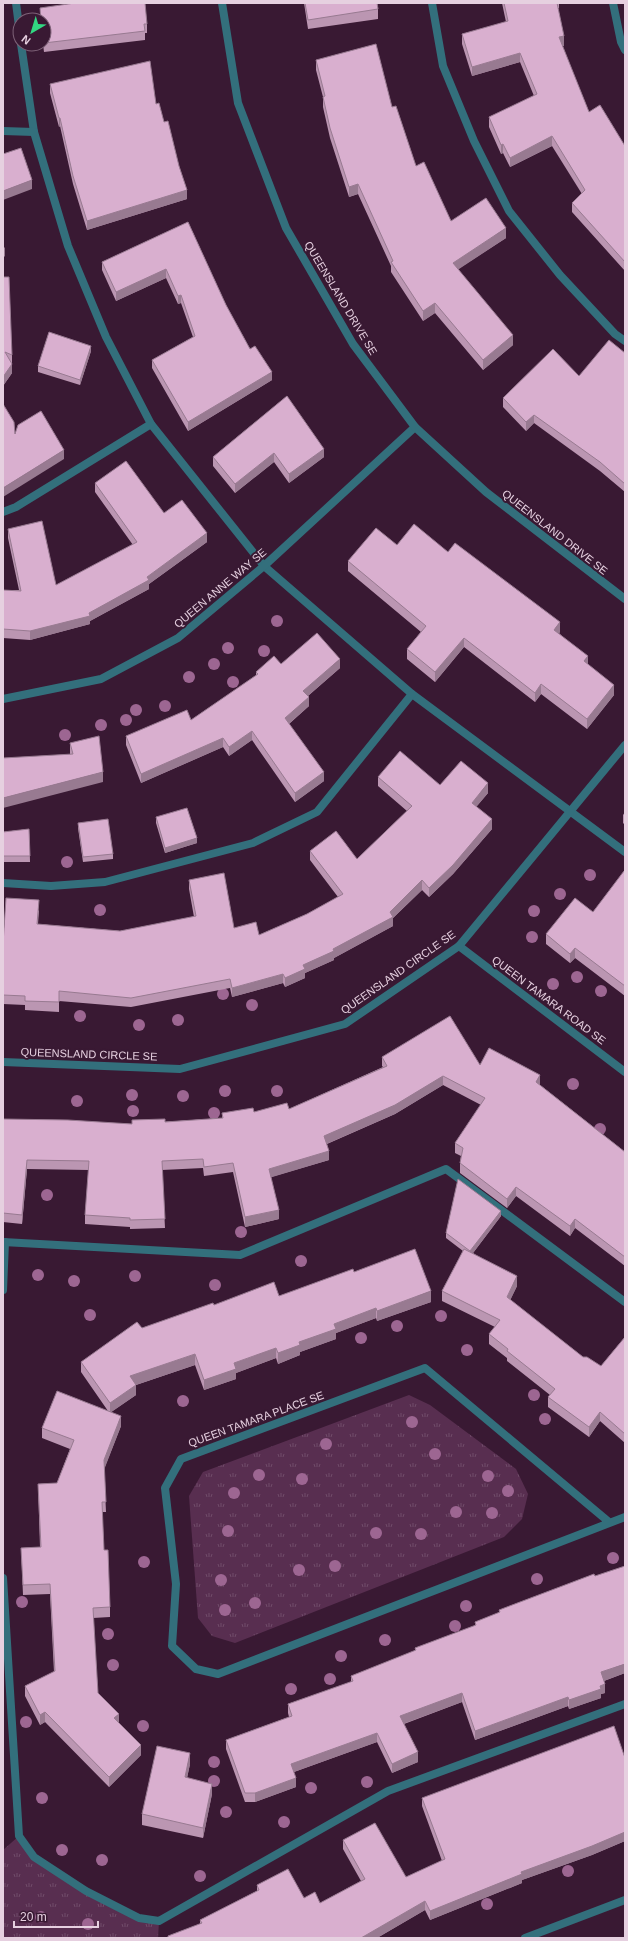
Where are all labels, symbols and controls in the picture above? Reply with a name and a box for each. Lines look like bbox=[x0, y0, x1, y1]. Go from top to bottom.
north arrow bbox=[12, 12, 52, 52]
text: N bbox=[19, 33, 33, 47]
street label: QUEENSLAND DRIVE SE bbox=[302, 239, 380, 357]
street label: QUEENSLAND DRIVE SE bbox=[500, 487, 610, 577]
street label: QUEEN ANNE WAY SE bbox=[171, 546, 269, 630]
street label: QUEENSLAND CIRCLE SE bbox=[338, 928, 458, 1016]
street label: QUEEN TAMARA ROAD SE bbox=[490, 953, 608, 1047]
street label: QUEENSLAND CIRCLE SE bbox=[20, 1046, 158, 1062]
street label: QUEEN TAMARA PLACE SE bbox=[187, 1389, 325, 1449]
scale bar bbox=[14, 1903, 98, 1929]
text: 20 m bbox=[20, 1910, 47, 1924]

